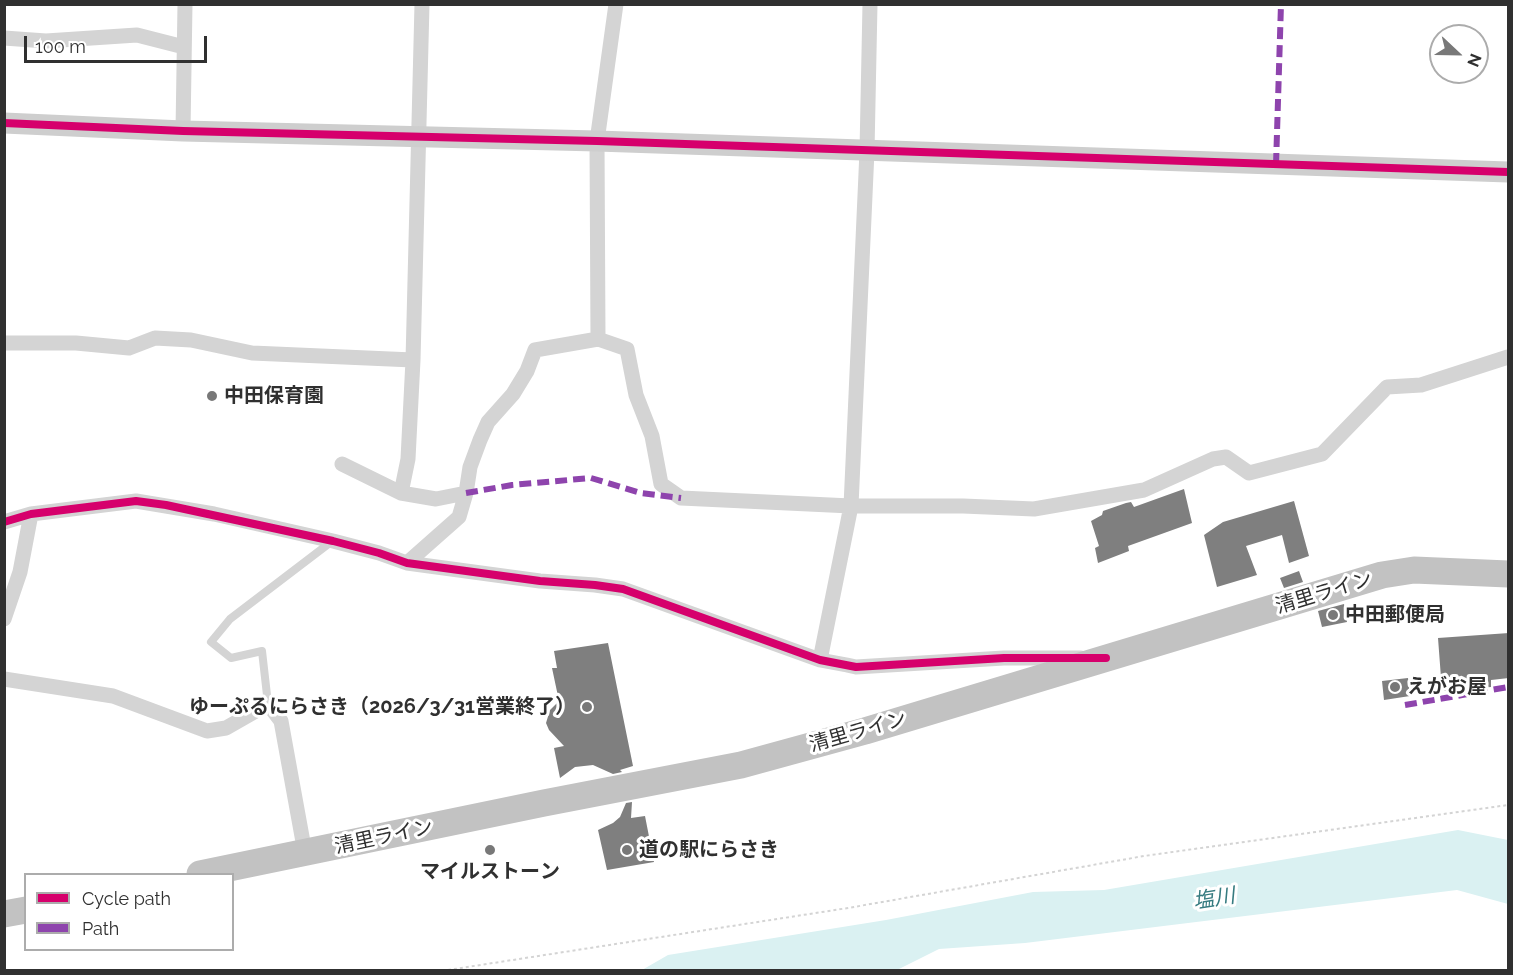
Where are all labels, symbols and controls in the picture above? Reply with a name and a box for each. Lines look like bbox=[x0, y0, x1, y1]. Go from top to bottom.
scale bar bbox=[27, 24, 210, 62]
north arrow bbox=[1429, 24, 1489, 84]
text: 100 m bbox=[35, 36, 86, 57]
text: N bbox=[1463, 51, 1485, 69]
place label: 中田保育園 bbox=[224, 384, 324, 408]
marker: 中田保育園 bbox=[205, 389, 219, 403]
street label: 清里ライン bbox=[1273, 567, 1375, 619]
place label: 中田郵便局 bbox=[1345, 603, 1445, 627]
marker: 中田郵便局 bbox=[1326, 608, 1340, 622]
place label: えがお屋 bbox=[1407, 675, 1487, 699]
marker: えがお屋 bbox=[1388, 680, 1402, 694]
place label: ゆーぷるにらさき（2026/3/31営業終了） bbox=[189, 695, 575, 719]
marker: ゆーぷるにらさき（2026/3/31営業終了） bbox=[580, 700, 594, 714]
street label: 清里ライン bbox=[807, 707, 909, 757]
street label: 清里ライン bbox=[333, 815, 435, 859]
place label: 道の駅にらさき bbox=[639, 838, 779, 862]
marker: マイルストーン bbox=[483, 843, 497, 857]
marker: 道の駅にらさき bbox=[620, 843, 634, 857]
place label: マイルストーン bbox=[420, 860, 560, 884]
legend bbox=[24, 873, 234, 951]
water label: 塩川 bbox=[1191, 883, 1237, 915]
text: Cycle path bbox=[82, 888, 171, 909]
text: Path bbox=[82, 918, 119, 939]

